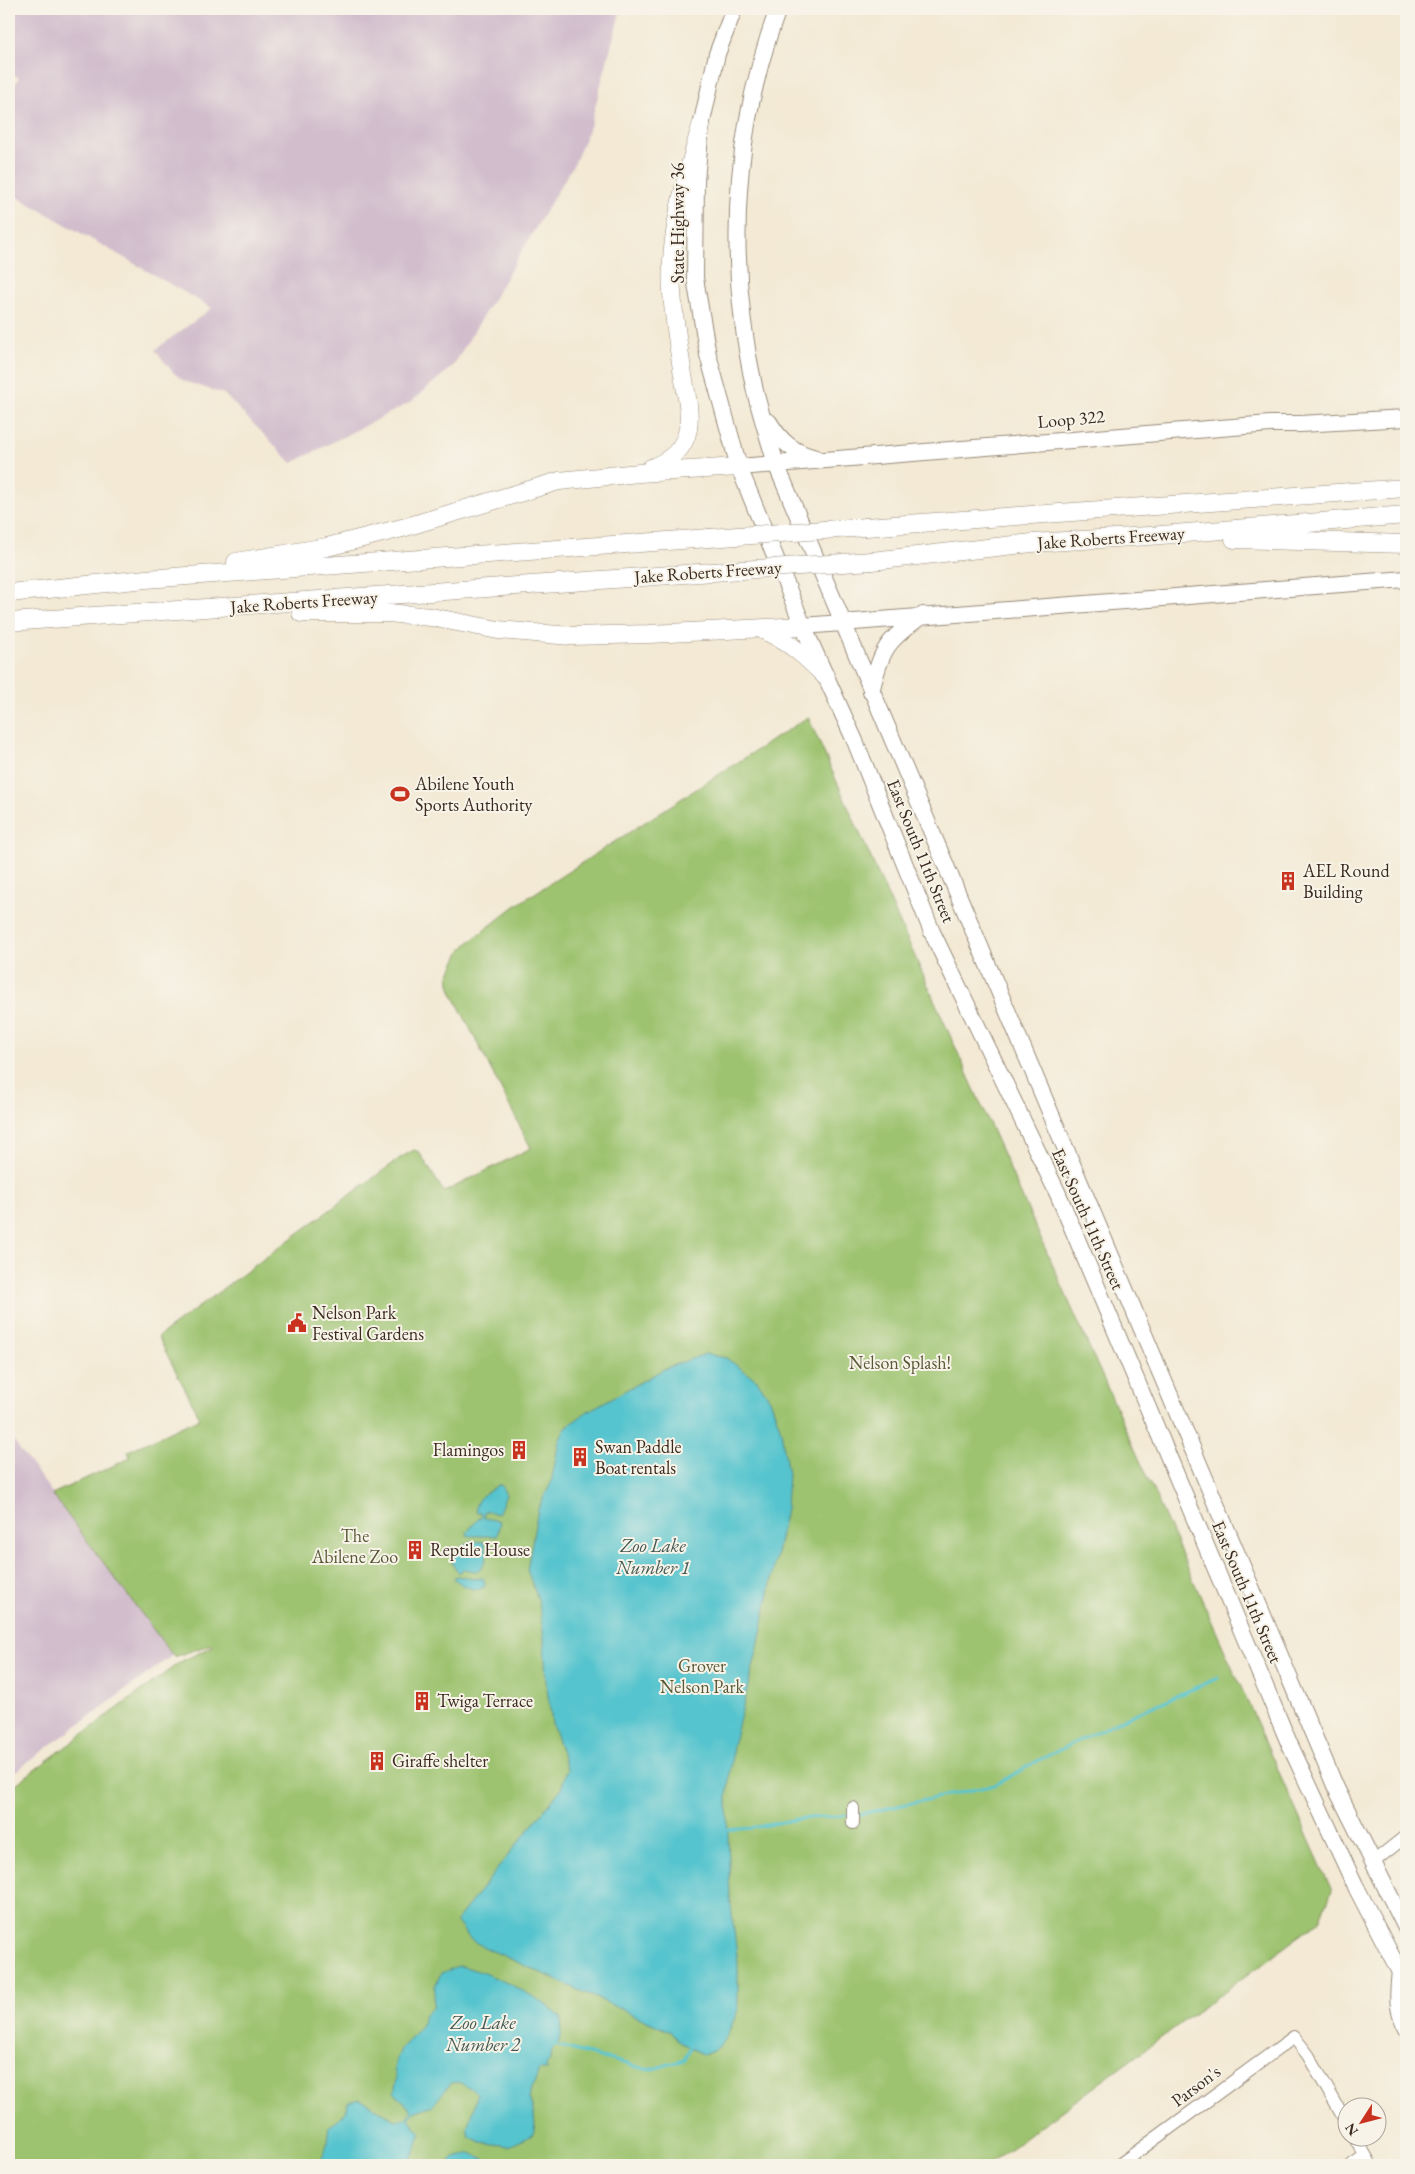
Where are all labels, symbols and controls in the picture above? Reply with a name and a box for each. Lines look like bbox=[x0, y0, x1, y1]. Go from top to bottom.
street label: State Highway 36 bbox=[666, 162, 689, 283]
street label: Loop 322 bbox=[1036, 404, 1106, 433]
street label: Jake Roberts Freeway bbox=[1035, 521, 1185, 554]
street label: Jake Roberts Freeway bbox=[632, 555, 782, 588]
street label: Jake Roberts Freeway bbox=[228, 585, 378, 618]
place label: Abilene Youth Sports Authority bbox=[414, 772, 533, 816]
street label: East South 11th Street bbox=[882, 776, 961, 926]
sports icon: Abilene Youth Sports Authority bbox=[389, 783, 411, 805]
place label: AEL Round Building bbox=[1302, 859, 1390, 903]
building icon: AEL Round Building bbox=[1277, 870, 1299, 892]
street label: East South 11th Street bbox=[1047, 1144, 1130, 1293]
place label: Nelson Park Festival Gardens bbox=[312, 1301, 424, 1345]
public building icon: Nelson Park Festival Gardens bbox=[286, 1312, 308, 1334]
park label: Nelson Splash! bbox=[849, 1351, 951, 1374]
place label: Swan Paddle Boat rentals bbox=[595, 1435, 682, 1479]
place label: Flamingos bbox=[433, 1438, 504, 1461]
building icon: Flamingos bbox=[508, 1439, 530, 1461]
building icon: Swan Paddle Boat rentals bbox=[569, 1446, 591, 1468]
street label: East South 11th Street bbox=[1207, 1517, 1288, 1667]
park label: The Abilene Zoo bbox=[311, 1524, 398, 1568]
water label: Zoo Lake Number 1 bbox=[615, 1533, 690, 1580]
place label: Reptile House bbox=[430, 1538, 530, 1561]
building icon: Reptile House bbox=[404, 1539, 426, 1561]
park label: Grover Nelson Park bbox=[660, 1654, 745, 1698]
place label: Twiga Terrace bbox=[437, 1689, 533, 1712]
building icon: Twiga Terrace bbox=[411, 1690, 433, 1712]
place label: Giraffe shelter bbox=[392, 1749, 488, 1772]
building icon: Giraffe shelter bbox=[366, 1750, 388, 1772]
water label: Zoo Lake Number 2 bbox=[445, 2010, 521, 2057]
street label: Parson's bbox=[1166, 2059, 1225, 2112]
north arrow bbox=[1338, 2096, 1388, 2146]
text: N bbox=[1340, 2119, 1362, 2140]

